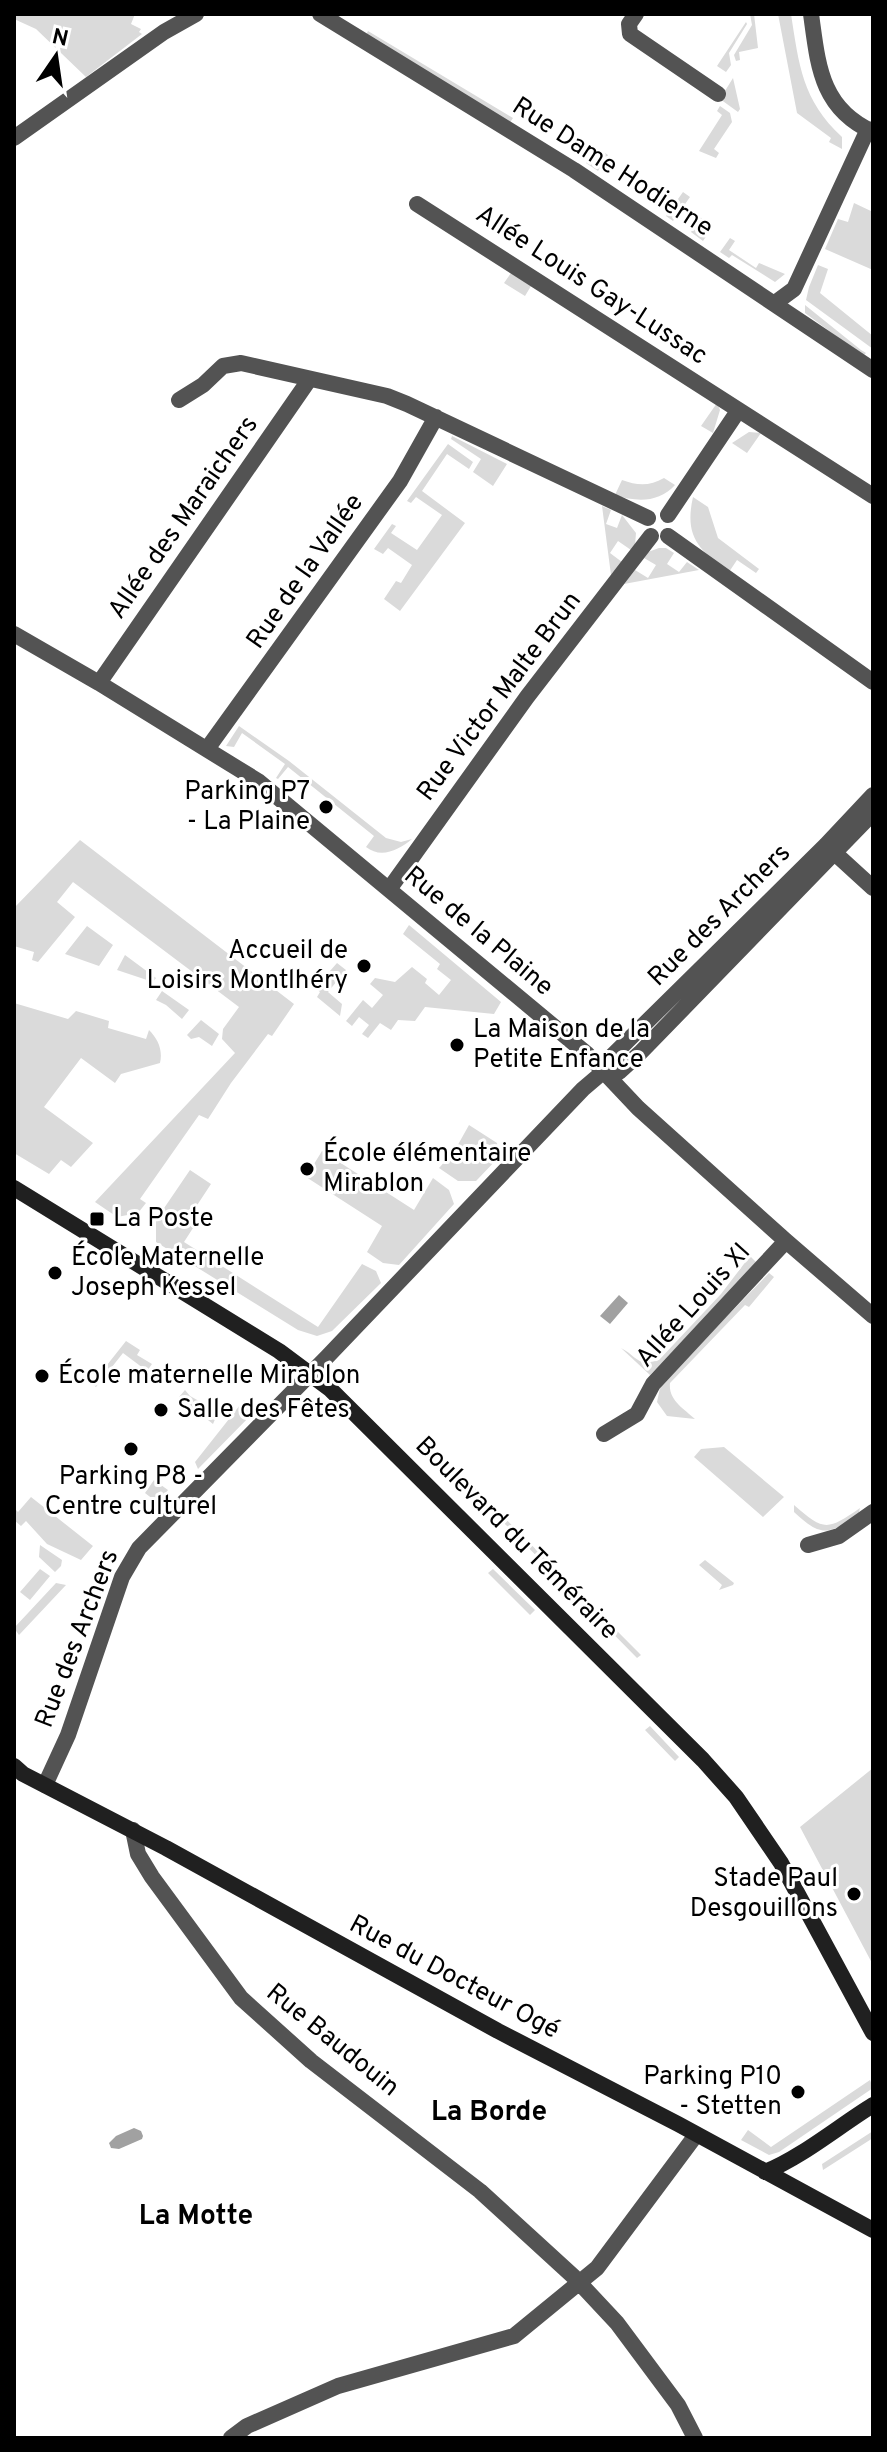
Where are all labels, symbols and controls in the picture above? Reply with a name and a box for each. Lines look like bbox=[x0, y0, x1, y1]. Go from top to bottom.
north arrow bbox=[16, 16, 96, 96]
text: N bbox=[49, 24, 71, 54]
street label: Rue Dame Hodierne bbox=[505, 91, 719, 245]
street label: Allée Louis Gay-Lussac bbox=[469, 199, 713, 373]
street label: Allée des Maraichers bbox=[102, 410, 266, 626]
street label: Rue de la Vallée bbox=[240, 488, 372, 656]
street label: Rue Victor Malte Brun bbox=[411, 586, 589, 808]
place label: Parking P7 - La Plaine bbox=[184, 776, 310, 839]
marker: Parking P7 - La Plaine bbox=[317, 798, 335, 816]
street label: Rue des Archers bbox=[642, 838, 798, 994]
street label: Rue de la Plaine bbox=[396, 860, 560, 1004]
place label: Accueil de Loisirs Montlhéry bbox=[147, 935, 348, 998]
marker: Accueil de Loisirs Montlhéry bbox=[355, 957, 373, 975]
place label: La Maison de la Petite Enfance bbox=[473, 1014, 650, 1077]
marker: La Maison de la Petite Enfance bbox=[448, 1036, 466, 1054]
place label: École élémentaire Mirablon bbox=[323, 1136, 531, 1201]
marker: École élémentaire Mirablon bbox=[298, 1160, 316, 1178]
place label: La Poste bbox=[113, 1203, 214, 1236]
marker: La Poste bbox=[88, 1210, 106, 1228]
street label: Allée Louis XI bbox=[629, 1237, 759, 1375]
place label: École Maternelle Joseph Kessel bbox=[71, 1240, 264, 1305]
marker: École Maternelle Joseph Kessel bbox=[46, 1264, 64, 1282]
place label: École maternelle Mirablon bbox=[58, 1358, 360, 1393]
marker: École maternelle Mirablon bbox=[33, 1367, 51, 1385]
place label: Salle des Fêtes bbox=[177, 1394, 350, 1427]
marker: Salle des Fêtes bbox=[152, 1401, 170, 1419]
street label: Boulevard du Téméraire bbox=[407, 1430, 625, 1648]
marker: Parking P8 - Centre culturel bbox=[122, 1440, 140, 1458]
place label: Parking P8 - Centre culturel bbox=[45, 1461, 217, 1524]
street label: Rue des Archers bbox=[29, 1545, 127, 1733]
place label: Stade Paul Desgouillons bbox=[690, 1863, 838, 1926]
marker: Stade Paul Desgouillons bbox=[845, 1885, 863, 1903]
street label: Rue du Docteur Ogé bbox=[343, 1909, 565, 2047]
street label: Rue Baudouin bbox=[259, 1977, 405, 2105]
place label: Parking P10 - Stetten bbox=[643, 2061, 782, 2124]
marker: Parking P10 - Stetten bbox=[789, 2083, 807, 2101]
district label: La Borde bbox=[431, 2095, 547, 2131]
district label: La Motte bbox=[139, 2199, 253, 2235]

